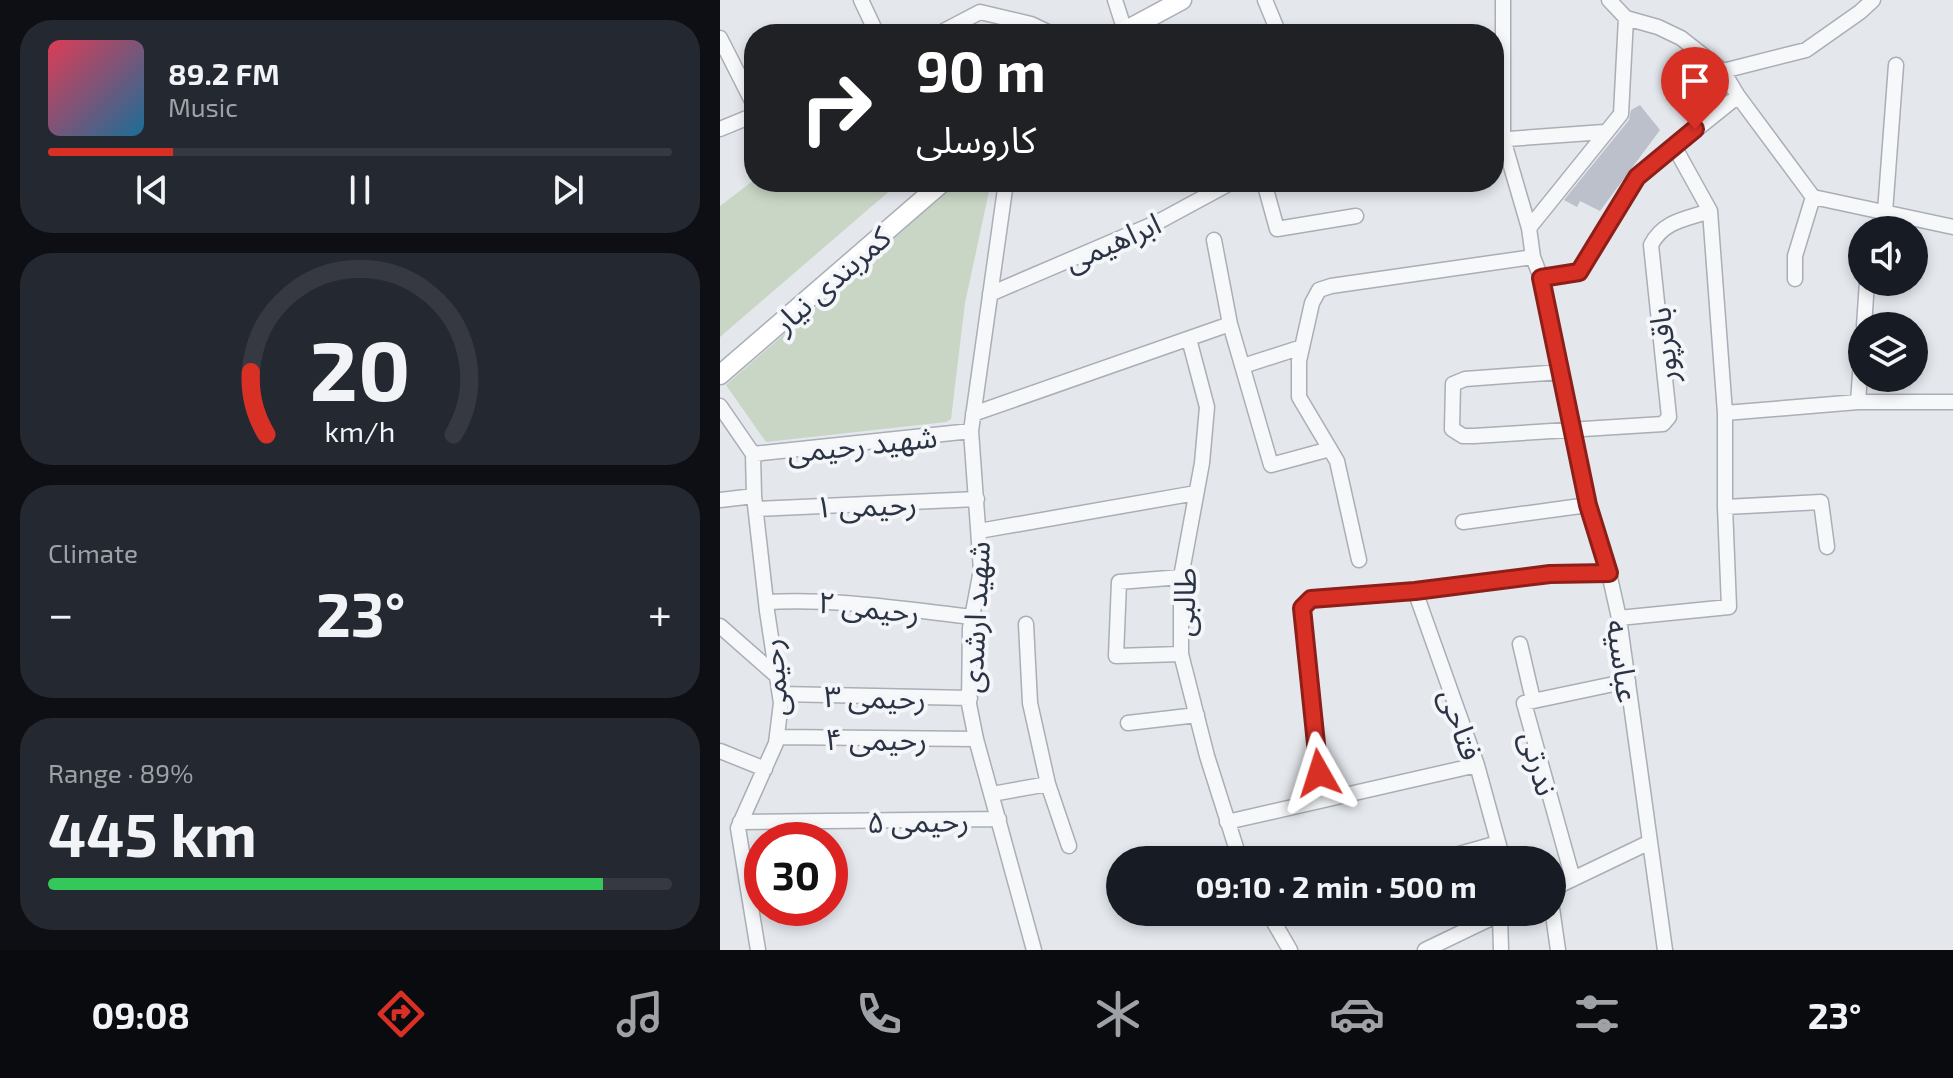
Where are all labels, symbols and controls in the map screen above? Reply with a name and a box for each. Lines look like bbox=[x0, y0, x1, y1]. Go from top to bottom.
text: 90 m bbox=[916, 36, 1046, 103]
pin bbox=[1661, 47, 1729, 129]
text: 89.2 FM bbox=[168, 55, 280, 91]
icon: right bbox=[784, 56, 888, 160]
icon: arrive bbox=[1673, 59, 1717, 103]
text: Music bbox=[168, 91, 238, 122]
text: کاروسلی bbox=[916, 117, 1036, 160]
icon: previous bbox=[130, 168, 174, 212]
icon: pause bbox=[338, 168, 382, 212]
icon: next bbox=[546, 168, 590, 212]
street label: ابراهیمی bbox=[1058, 204, 1166, 279]
map controls bbox=[1848, 216, 1928, 392]
button: sound bbox=[1848, 216, 1928, 296]
street label: کمربندی نیار bbox=[764, 218, 898, 341]
street label: باقرپور bbox=[1640, 305, 1687, 385]
button: layers bbox=[1848, 312, 1928, 392]
text: 20 bbox=[310, 317, 410, 417]
text: km/h bbox=[325, 413, 395, 448]
street label: شهید رحیمی bbox=[785, 417, 939, 470]
street label: رحیمی ۱ bbox=[814, 484, 918, 525]
text: Climate bbox=[48, 537, 138, 568]
street label: شهید ارشدی bbox=[952, 540, 997, 694]
street label: طالبی bbox=[1164, 567, 1203, 637]
text: 23° bbox=[316, 577, 406, 649]
street label: رحیمی ۲ bbox=[816, 583, 922, 630]
text: − bbox=[48, 586, 74, 639]
text: + bbox=[648, 586, 672, 639]
street label: عباسیه bbox=[1600, 617, 1648, 705]
street label: رحیمی bbox=[752, 637, 795, 718]
street label: رحیمی ۳ bbox=[824, 677, 926, 716]
street label: فتاحی bbox=[1432, 684, 1491, 765]
street label: رحیمی ۴ bbox=[825, 720, 927, 757]
street label: ندرتی bbox=[1513, 727, 1566, 800]
position arrow bbox=[1277, 731, 1361, 815]
text: Range · 89% bbox=[48, 757, 193, 788]
text: 445 km bbox=[48, 797, 257, 869]
street label: رحیمی ۵ bbox=[867, 801, 969, 840]
speed limit sign: 30 bbox=[744, 822, 848, 926]
text: 09:10 · 2 min · 500 m bbox=[1195, 868, 1477, 904]
icon: directions bbox=[373, 986, 429, 1042]
icon: music bbox=[612, 986, 668, 1042]
icon: phone bbox=[851, 986, 907, 1042]
icon: climate bbox=[1090, 986, 1146, 1042]
icon: car bbox=[1329, 986, 1385, 1042]
icon: filters bbox=[1569, 986, 1625, 1042]
text: 09:08 bbox=[92, 993, 190, 1036]
text: 23° bbox=[1808, 993, 1861, 1036]

